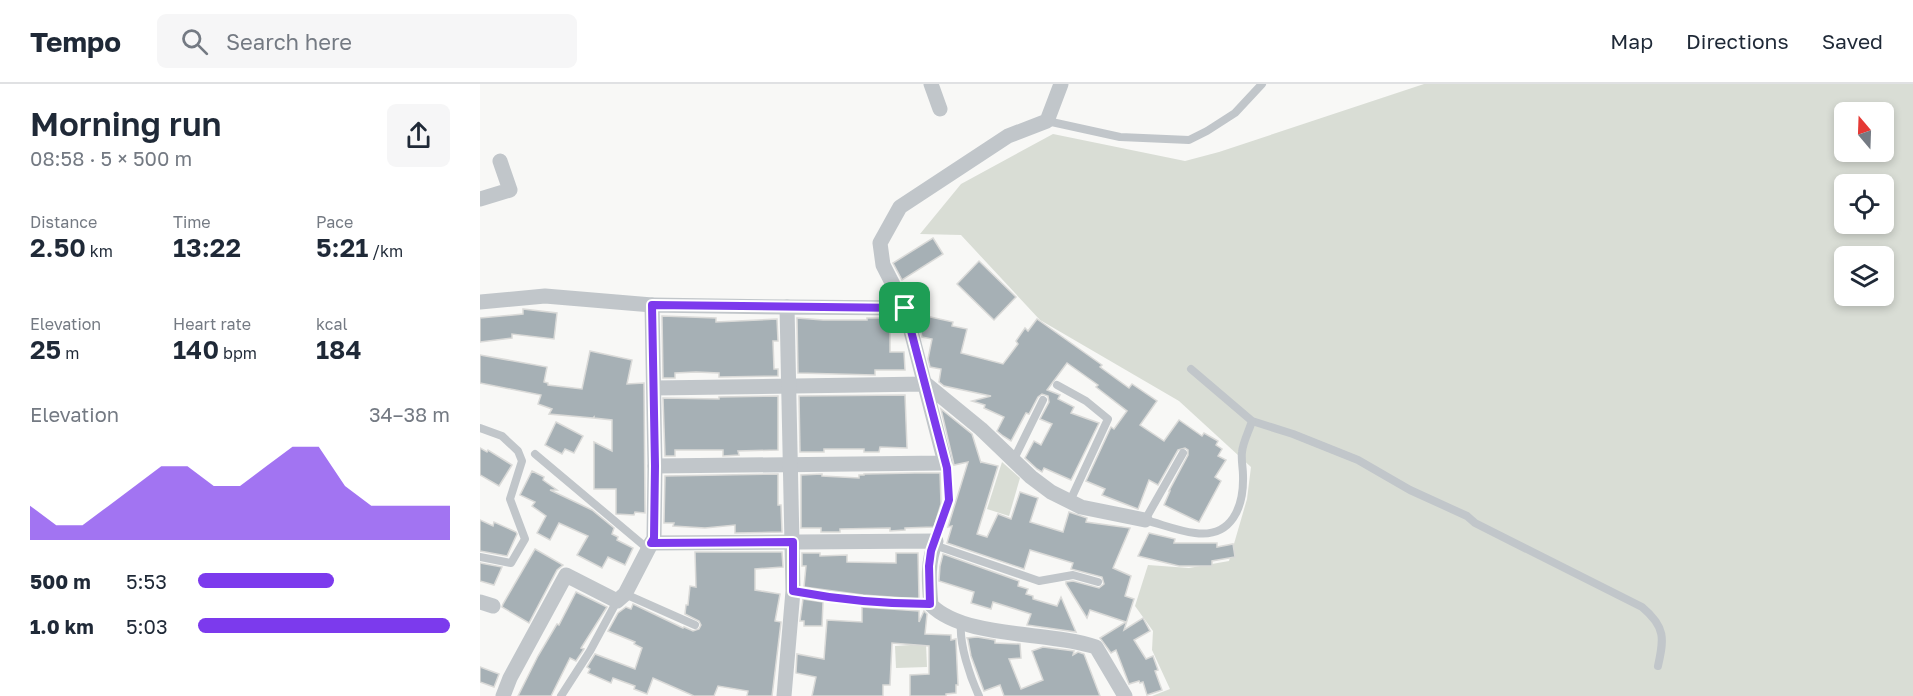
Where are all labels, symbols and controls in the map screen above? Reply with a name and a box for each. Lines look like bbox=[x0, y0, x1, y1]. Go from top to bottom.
search box bbox=[157, 14, 577, 68]
text: Tempo bbox=[30, 25, 121, 58]
icon: search bbox=[178, 25, 211, 58]
text: Search here bbox=[226, 28, 352, 55]
text: Map bbox=[1610, 28, 1653, 54]
text: Directions bbox=[1686, 28, 1789, 54]
text: Saved bbox=[1822, 28, 1883, 54]
north arrow bbox=[1834, 102, 1894, 162]
map controls bbox=[1834, 102, 1894, 306]
text: Morning run bbox=[30, 104, 222, 143]
button: share bbox=[387, 104, 450, 167]
text: 08:58 · 5 × 500 m bbox=[30, 146, 192, 170]
button: locate bbox=[1834, 174, 1894, 234]
text: Distance bbox=[30, 212, 97, 232]
text: Time bbox=[173, 212, 211, 232]
text: Pace bbox=[316, 212, 353, 232]
text: 2.50 bbox=[30, 232, 86, 263]
text: 13:22 bbox=[173, 232, 241, 263]
text: 5:21 bbox=[316, 232, 368, 263]
text: km bbox=[86, 241, 113, 261]
text: /km bbox=[368, 241, 403, 261]
button: layers bbox=[1834, 246, 1894, 306]
pin bbox=[879, 282, 930, 333]
icon: arrive bbox=[888, 291, 921, 324]
text: Elevation bbox=[30, 314, 101, 334]
text: Heart rate bbox=[173, 314, 251, 334]
text: kcal bbox=[316, 314, 348, 334]
text: 25 bbox=[30, 334, 61, 365]
text: 140 bbox=[173, 334, 219, 365]
text: 184 bbox=[316, 334, 362, 365]
text: m bbox=[61, 343, 79, 363]
text: bpm bbox=[219, 343, 257, 363]
text: Elevation bbox=[30, 402, 119, 426]
text: 34–38 m bbox=[369, 402, 450, 426]
text: 500 m bbox=[30, 569, 91, 593]
text: 5:53 bbox=[126, 569, 167, 593]
text: 1.0 km bbox=[30, 614, 94, 638]
text: 5:03 bbox=[126, 614, 168, 638]

